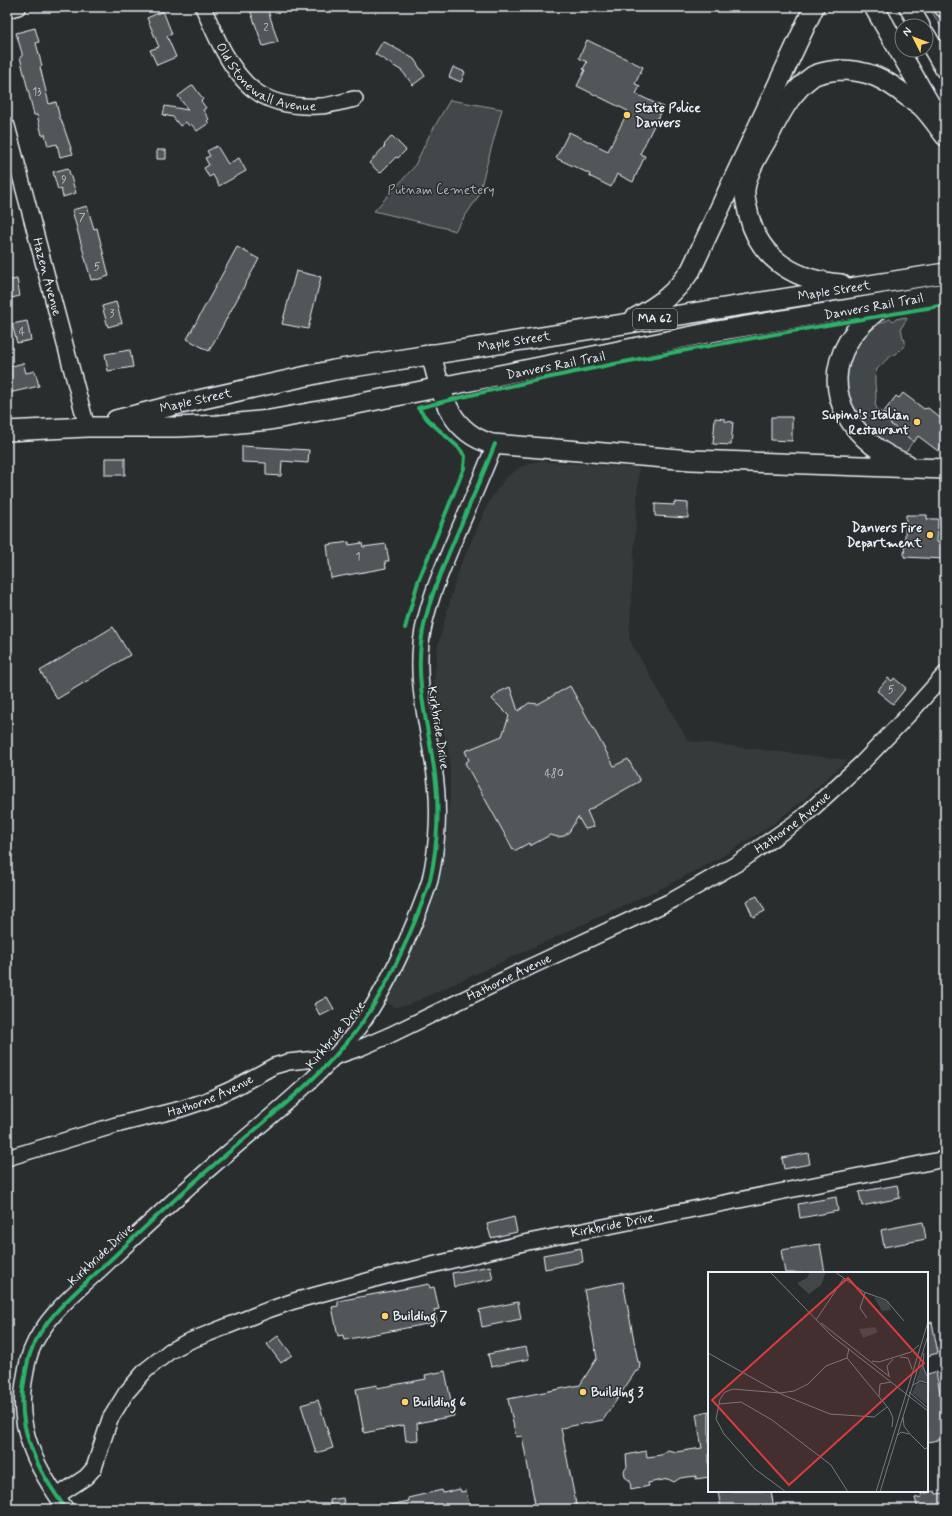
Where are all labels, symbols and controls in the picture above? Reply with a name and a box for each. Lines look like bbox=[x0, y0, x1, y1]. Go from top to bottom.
north arrow bbox=[894, 18, 934, 58]
house number: 2 bbox=[263, 21, 269, 35]
text: N bbox=[900, 25, 915, 39]
street label: Old Stonewall Avenue bbox=[212, 40, 316, 115]
house number: 13 bbox=[32, 85, 42, 99]
place label: State Police Danvers bbox=[635, 100, 701, 132]
marker: State Police Danvers bbox=[622, 110, 632, 120]
house number: 9 bbox=[61, 173, 67, 187]
park label: Putnam Cemetery bbox=[387, 182, 495, 199]
house number: 7 bbox=[79, 211, 86, 225]
street label: Hazen Avenue bbox=[29, 236, 66, 318]
house number: 5 bbox=[94, 260, 101, 274]
street label: Maple Street bbox=[797, 276, 872, 305]
street label: Danvers Rail Trail bbox=[823, 290, 925, 324]
house number: 3 bbox=[110, 307, 115, 321]
road number: MA 62 bbox=[633, 309, 677, 329]
house number: 4 bbox=[19, 325, 26, 339]
street label: Maple Street bbox=[477, 327, 552, 356]
street label: Danvers Rail Trail bbox=[505, 348, 607, 384]
street label: Maple Street bbox=[158, 384, 234, 417]
place label: Supino's Italian Restaurant bbox=[822, 407, 910, 439]
marker: Supino's Italian Restaurant bbox=[912, 417, 922, 427]
place label: Danvers Fire Department bbox=[847, 520, 922, 552]
marker: Danvers Fire Department bbox=[925, 530, 935, 540]
house number: 1 bbox=[356, 550, 361, 564]
house number: 5 bbox=[888, 683, 895, 697]
street label: Kirkbride Drive bbox=[423, 685, 453, 771]
house number: 480 bbox=[544, 767, 564, 781]
street label: Hathorne Avenue bbox=[751, 787, 834, 857]
street label: Hathorne Avenue bbox=[464, 950, 554, 1005]
street label: Kirkbride Drive bbox=[303, 997, 369, 1073]
street label: Hathorne Avenue bbox=[165, 1070, 257, 1121]
street label: Kirkbride Drive bbox=[569, 1209, 655, 1242]
street label: Kirkbride Drive bbox=[64, 1220, 138, 1290]
inset map bbox=[708, 1272, 928, 1492]
place label: Building 7 bbox=[393, 1308, 448, 1328]
marker: Building 7 bbox=[380, 1311, 390, 1321]
place label: Building 3 bbox=[591, 1384, 644, 1404]
marker: Building 3 bbox=[578, 1387, 588, 1397]
place label: Building 6 bbox=[413, 1394, 467, 1414]
marker: Building 6 bbox=[400, 1397, 410, 1407]

